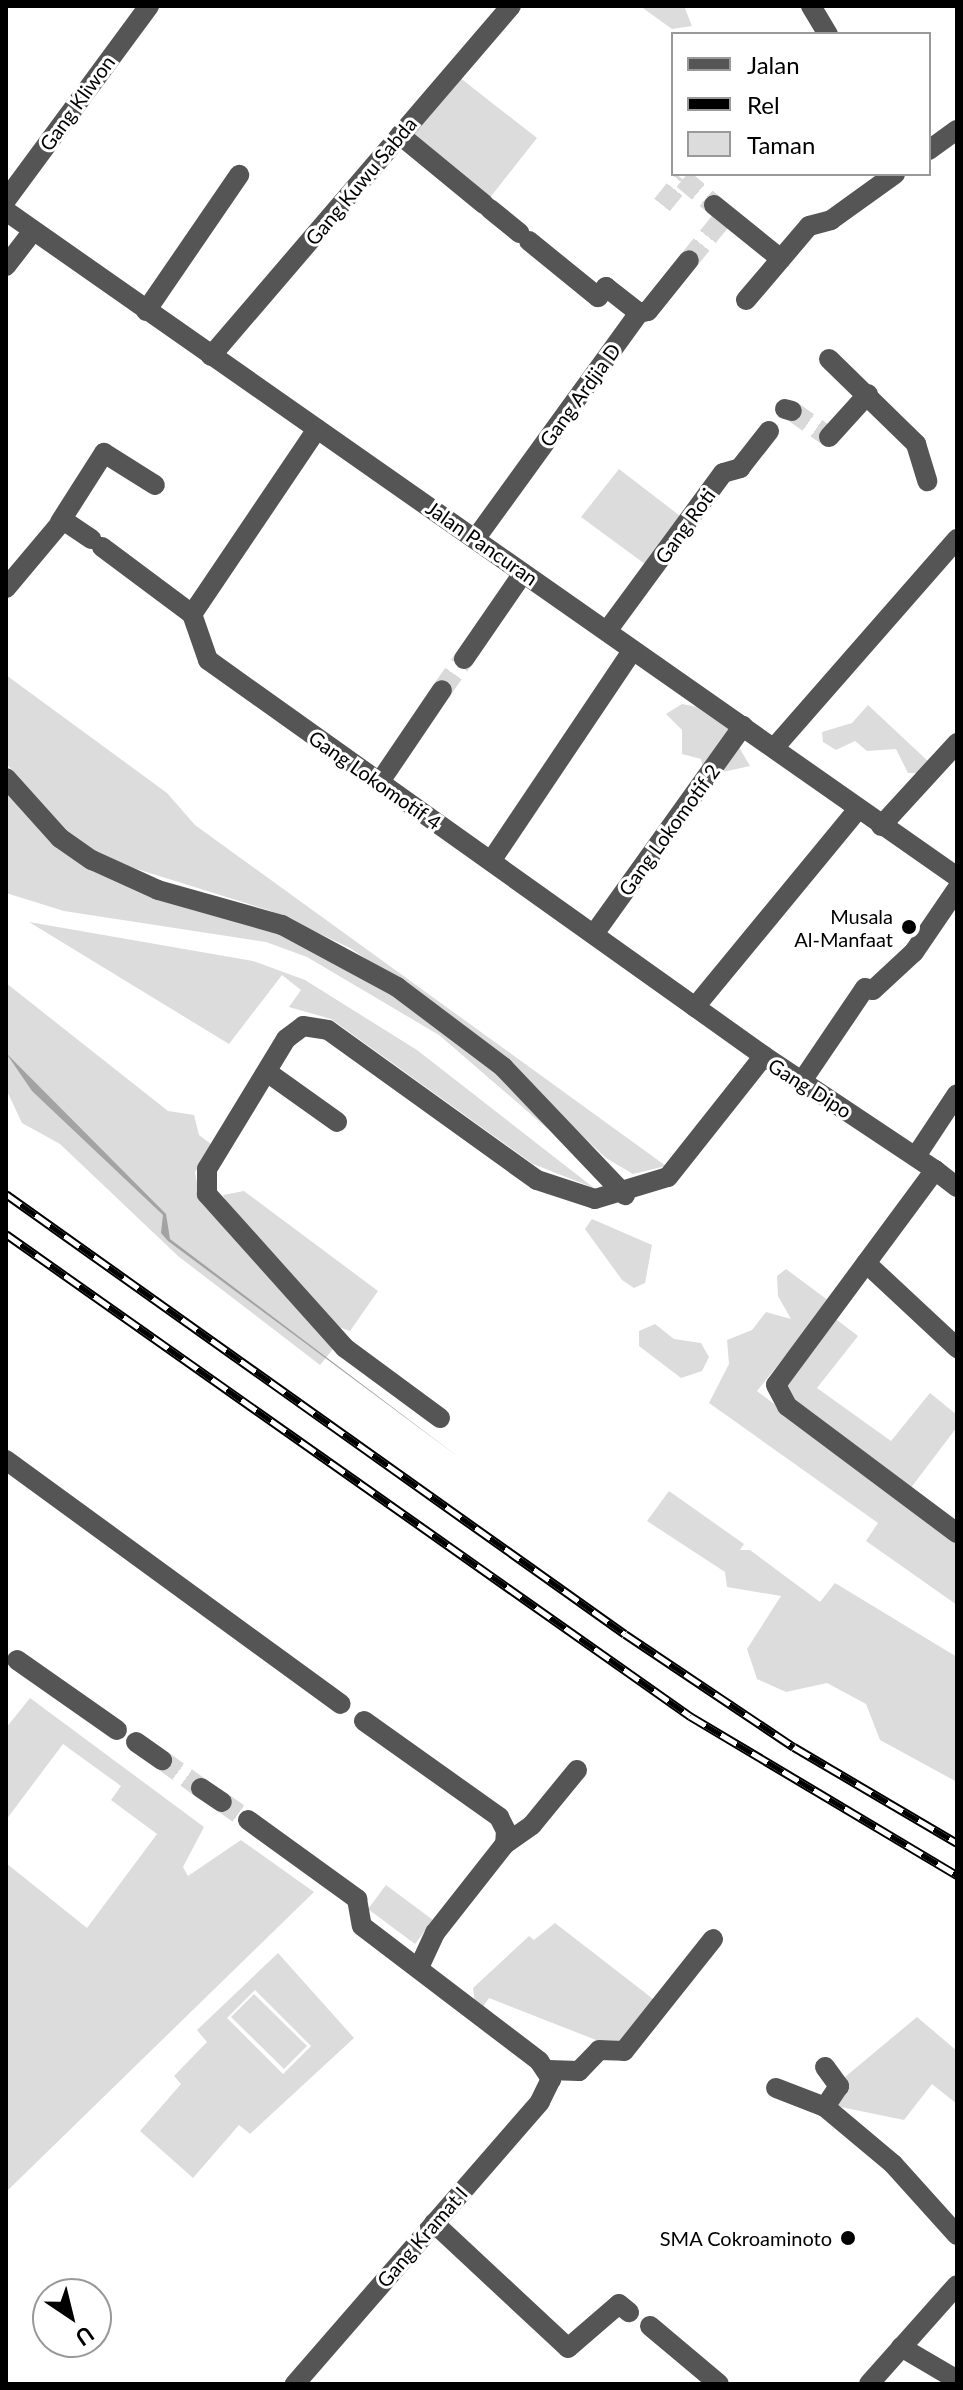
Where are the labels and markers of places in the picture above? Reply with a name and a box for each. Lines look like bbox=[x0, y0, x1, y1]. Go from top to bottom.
place label: Musala Al-Manfaat bbox=[794, 904, 893, 951]
marker: Musala Al-Manfaat bbox=[900, 918, 918, 936]
place label: SMA Cokroaminoto bbox=[659, 2226, 832, 2250]
marker: SMA Cokroaminoto bbox=[839, 2229, 857, 2247]

